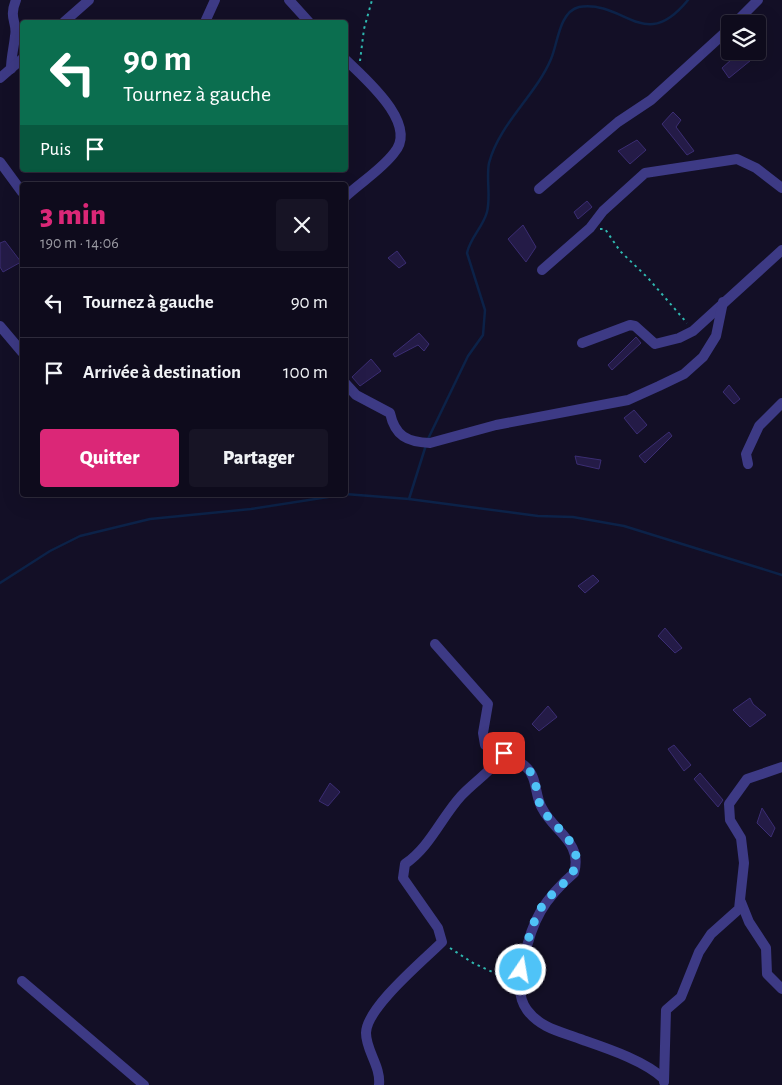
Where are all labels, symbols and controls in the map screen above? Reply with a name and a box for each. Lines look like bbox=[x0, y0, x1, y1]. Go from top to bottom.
map controls bbox=[721, 15, 766, 60]
button: layers bbox=[721, 15, 766, 60]
icon: left bbox=[40, 40, 105, 105]
text: 90 m bbox=[123, 42, 192, 77]
text: Tournez à gauche bbox=[123, 83, 271, 105]
icon: arrive bbox=[81, 135, 109, 163]
text: Puis bbox=[40, 140, 71, 159]
button: close bbox=[276, 199, 328, 251]
text: 3 min bbox=[40, 200, 106, 230]
text: 190 m · 14:06 bbox=[40, 235, 119, 251]
icon: left bbox=[40, 289, 68, 317]
text: Tournez à gauche bbox=[83, 293, 214, 312]
text: 90 m bbox=[291, 293, 328, 312]
icon: arrive bbox=[40, 359, 68, 387]
text: Arrivée à destination bbox=[83, 363, 241, 382]
text: 100 m bbox=[283, 363, 328, 382]
button: Quitter bbox=[40, 429, 179, 487]
button: Partager bbox=[189, 429, 328, 487]
pin bbox=[483, 732, 525, 774]
icon: arrive bbox=[490, 739, 518, 767]
position arrow bbox=[494, 943, 546, 995]

